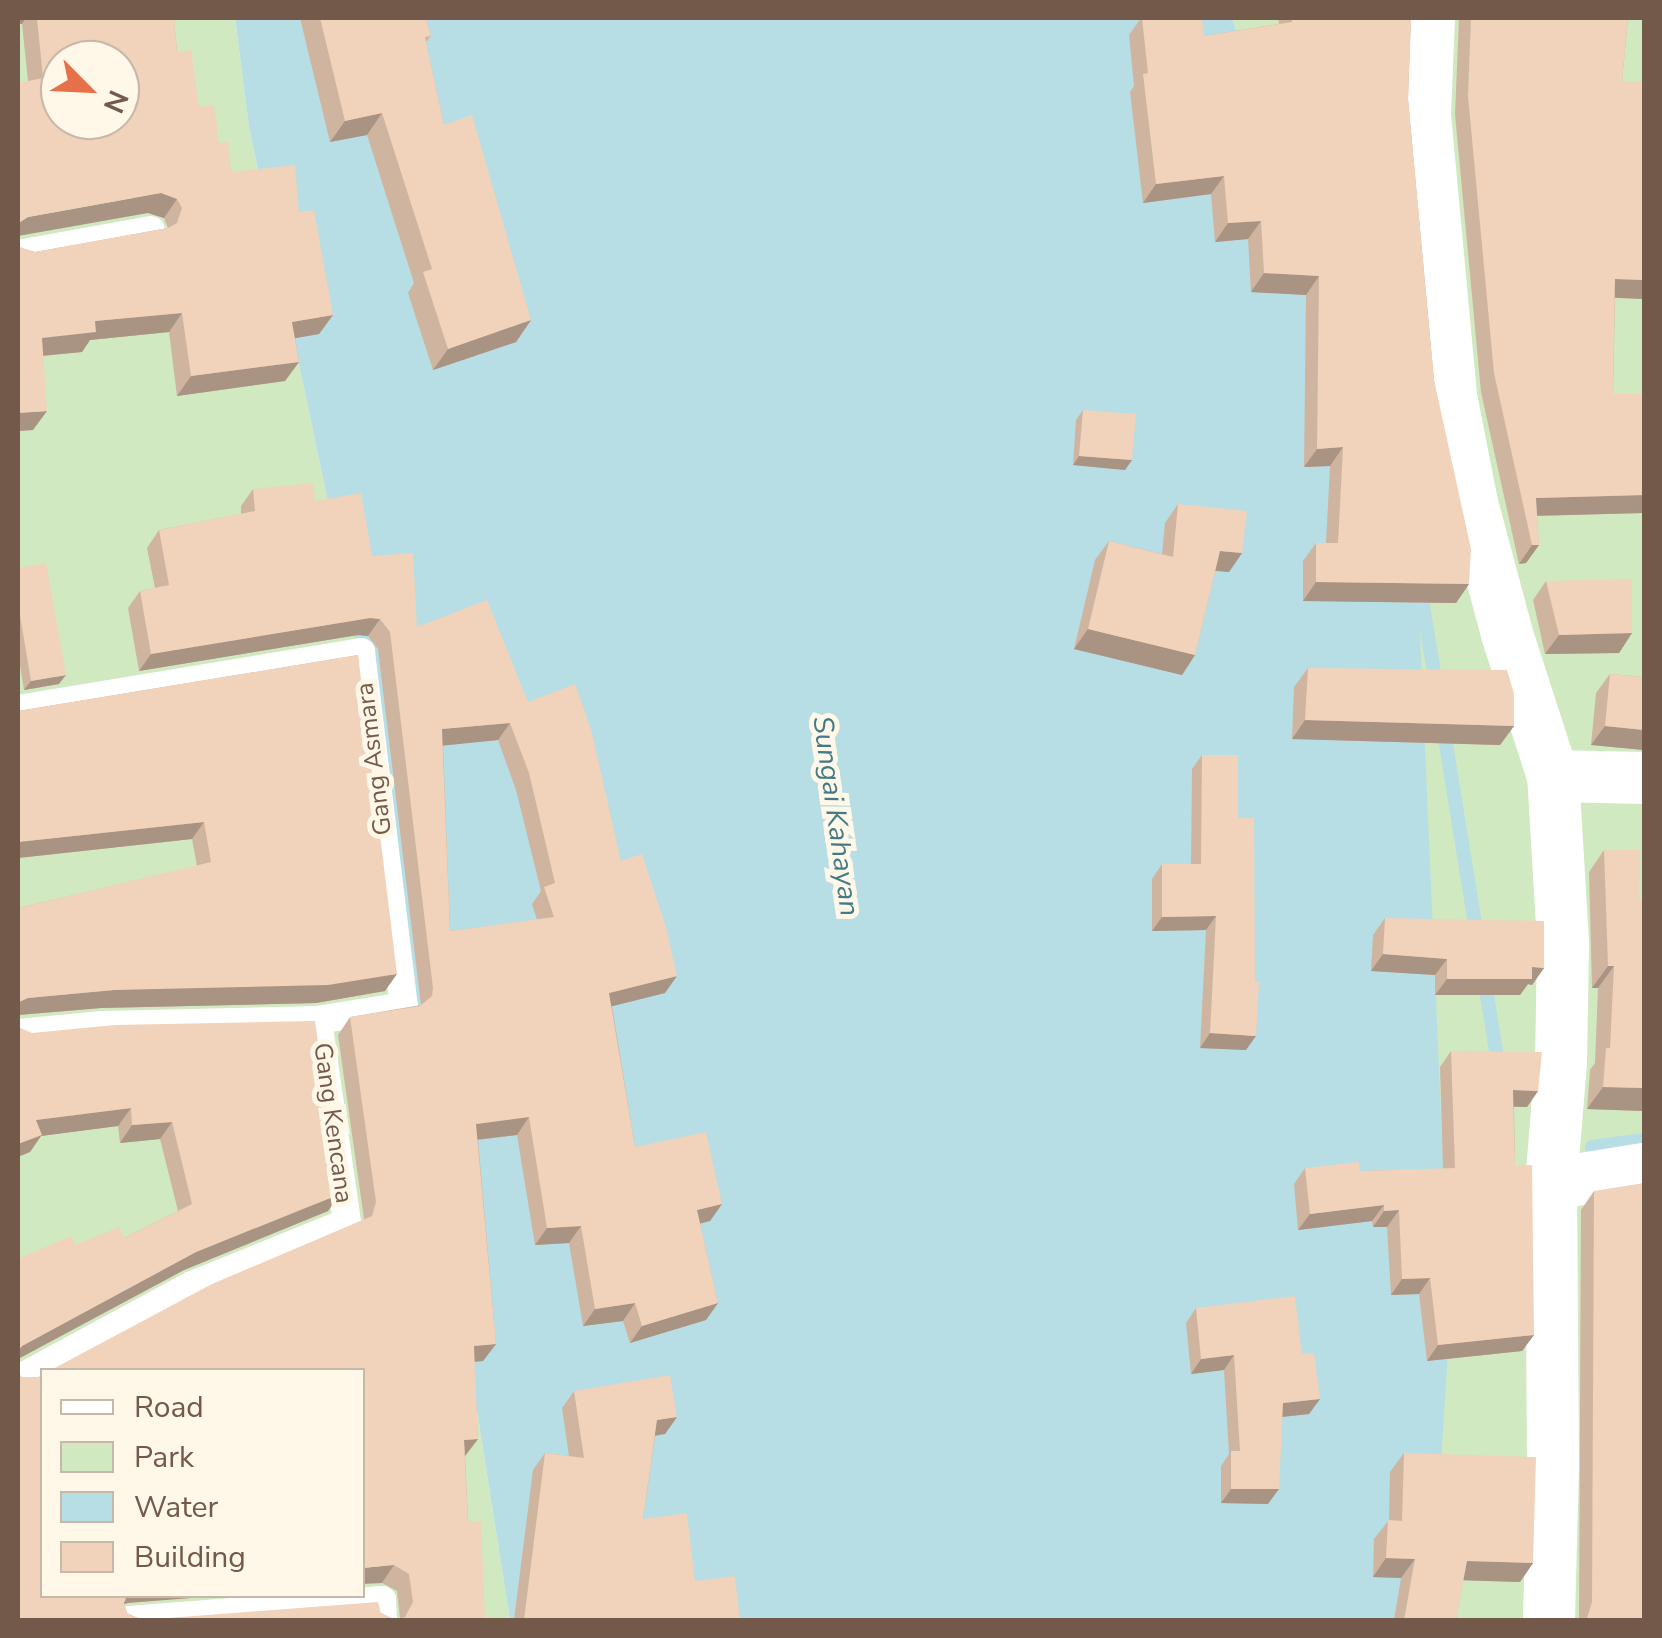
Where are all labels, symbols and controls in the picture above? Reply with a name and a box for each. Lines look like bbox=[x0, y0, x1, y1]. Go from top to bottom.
north arrow bbox=[40, 40, 140, 140]
text: N bbox=[94, 84, 137, 119]
street label: Gang Asmara bbox=[350, 681, 398, 837]
water label: Sungai Kahayan bbox=[805, 714, 867, 918]
street label: Gang Kencana bbox=[307, 1041, 359, 1205]
legend bbox=[40, 1368, 365, 1598]
text: Road bbox=[134, 1387, 204, 1428]
text: Park bbox=[134, 1437, 194, 1478]
text: Water bbox=[134, 1487, 218, 1528]
text: Building bbox=[134, 1537, 246, 1578]

